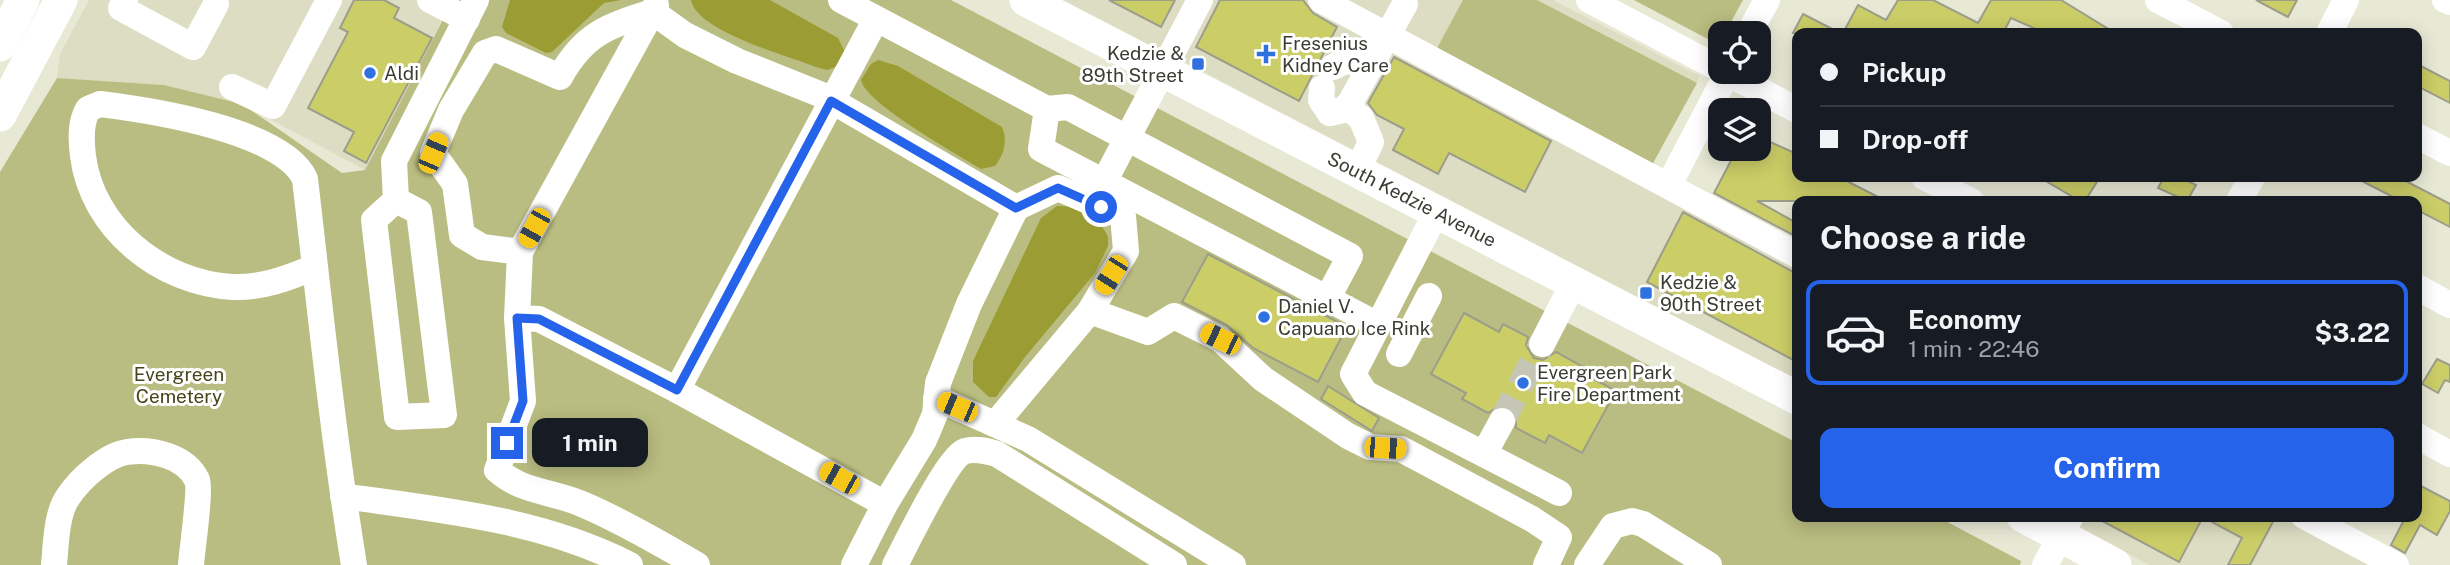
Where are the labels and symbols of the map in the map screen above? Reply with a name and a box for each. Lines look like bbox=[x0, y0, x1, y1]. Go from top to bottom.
place label: Fresenius Kidney Care bbox=[1282, 32, 1389, 76]
place label: Kedzie & 89th Street bbox=[1081, 42, 1184, 86]
marker: Fresenius Kidney Care bbox=[1256, 44, 1276, 64]
marker: Kedzie & 89th Street bbox=[1190, 56, 1206, 72]
place label: Aldi bbox=[384, 62, 419, 84]
marker: Aldi bbox=[362, 65, 378, 81]
car bbox=[416, 130, 451, 176]
street label: South Kedzie Avenue bbox=[1324, 147, 1500, 251]
route start bbox=[1085, 191, 1117, 223]
car bbox=[515, 205, 554, 251]
car bbox=[1091, 252, 1132, 298]
place label: Kedzie & 90th Street bbox=[1660, 271, 1762, 315]
marker: Kedzie & 90th Street bbox=[1638, 285, 1654, 301]
place label: Daniel V. Capuano Ice Rink bbox=[1278, 295, 1431, 339]
marker: Daniel V. Capuano Ice Rink bbox=[1256, 309, 1272, 325]
car bbox=[1197, 320, 1244, 358]
place label: Evergreen Park Fire Department bbox=[1537, 361, 1681, 405]
park label: Evergreen Cemetery bbox=[134, 363, 224, 407]
marker: Evergreen Park Fire Department bbox=[1515, 375, 1531, 391]
car bbox=[934, 389, 981, 425]
callout: 1 min bbox=[532, 418, 647, 467]
route end bbox=[491, 427, 523, 459]
car bbox=[1364, 436, 1407, 460]
car bbox=[816, 459, 863, 497]

